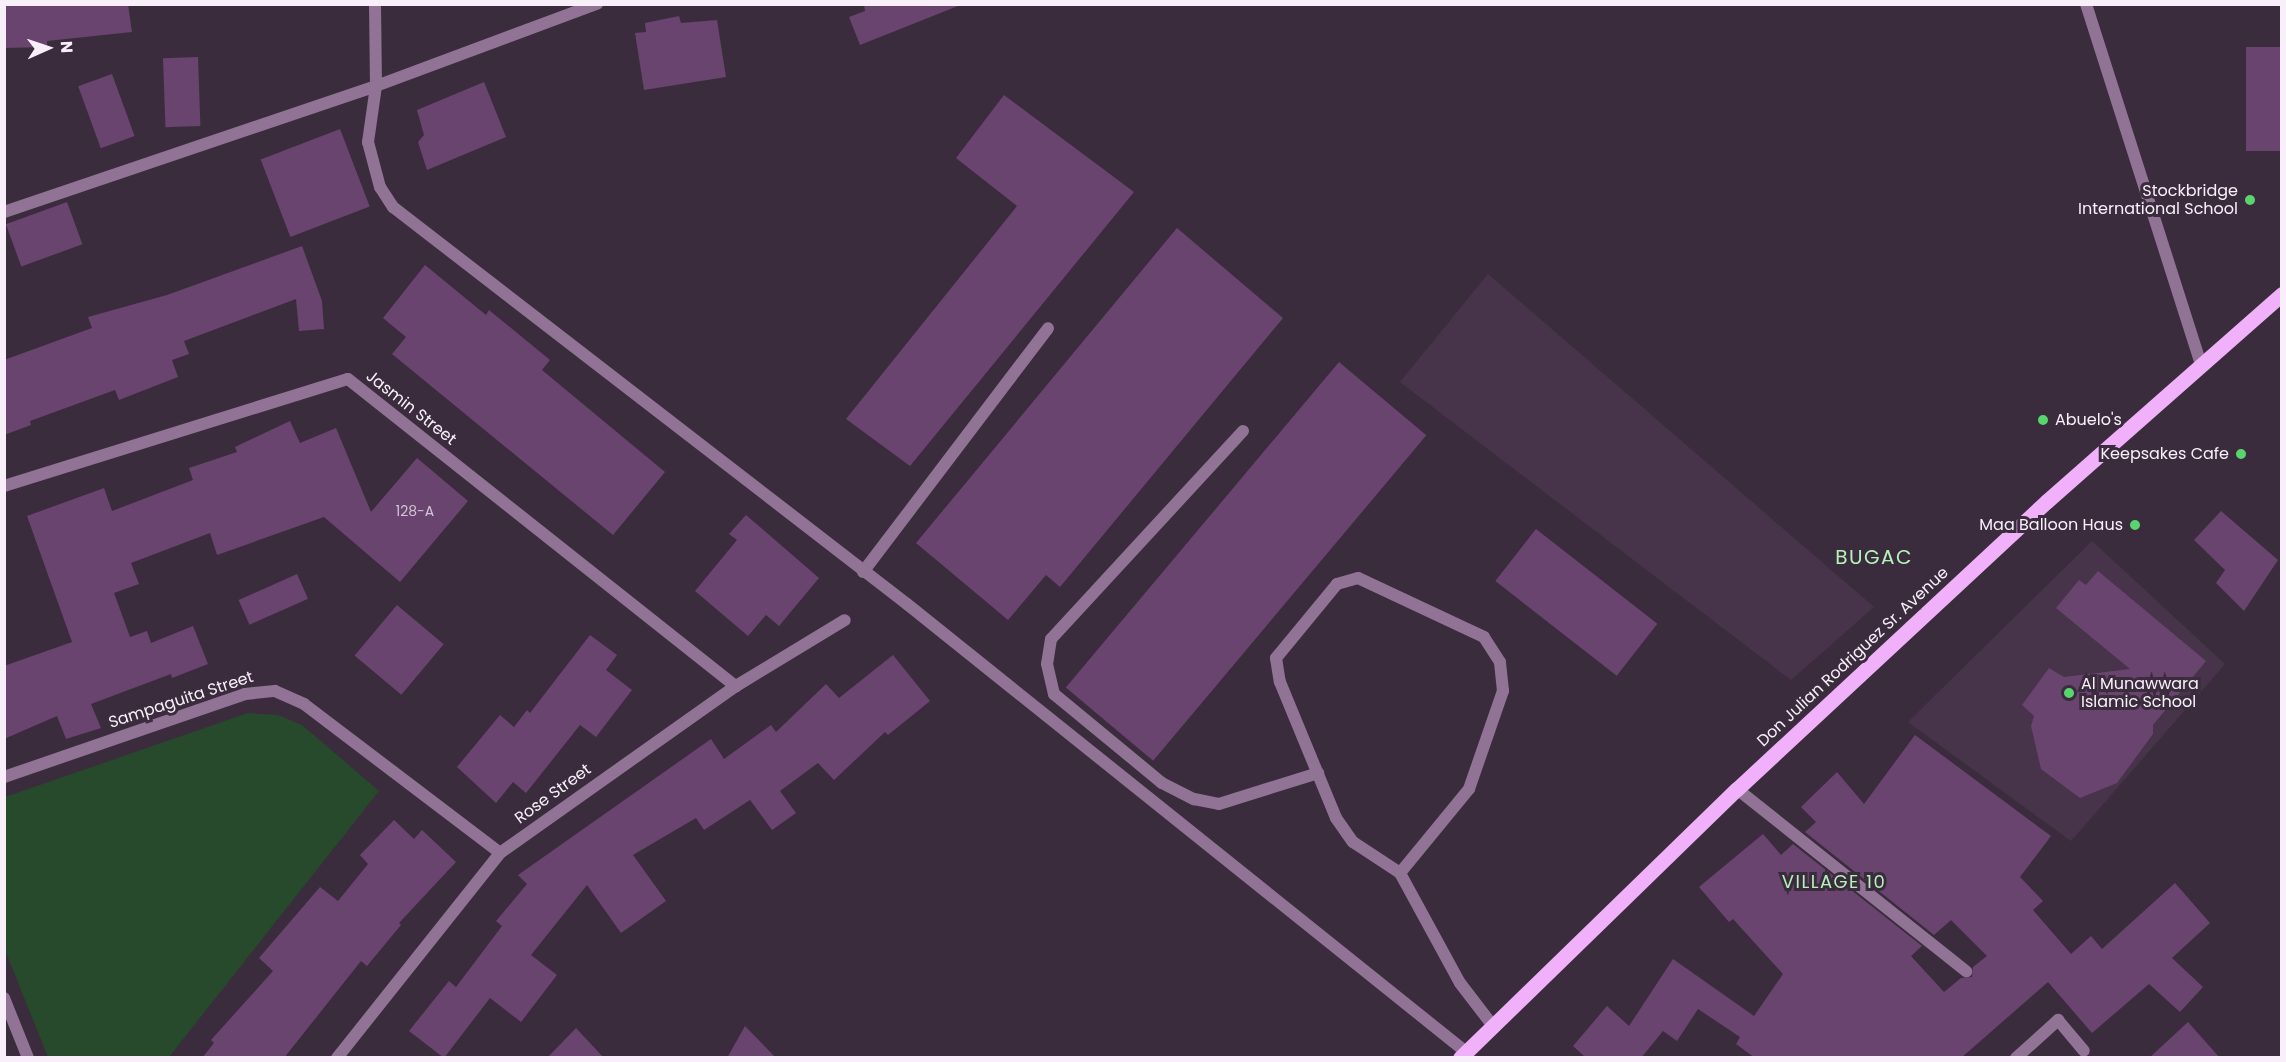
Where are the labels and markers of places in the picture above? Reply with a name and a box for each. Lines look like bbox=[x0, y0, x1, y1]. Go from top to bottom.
place label: Stockbridge International School bbox=[2078, 181, 2238, 219]
marker: Stockbridge International School bbox=[2243, 193, 2257, 207]
place label: Abuelo's bbox=[2055, 410, 2122, 430]
marker: Abuelo's bbox=[2036, 413, 2050, 427]
place label: Keepsakes Cafe bbox=[2100, 444, 2229, 464]
marker: Keepsakes Cafe bbox=[2234, 447, 2248, 461]
place label: Maa Balloon Haus bbox=[1979, 515, 2123, 535]
marker: Maa Balloon Haus bbox=[2128, 518, 2142, 532]
place label: Al Munawwara Islamic School bbox=[2081, 674, 2199, 712]
marker: Al Munawwara Islamic School bbox=[2062, 686, 2076, 700]

